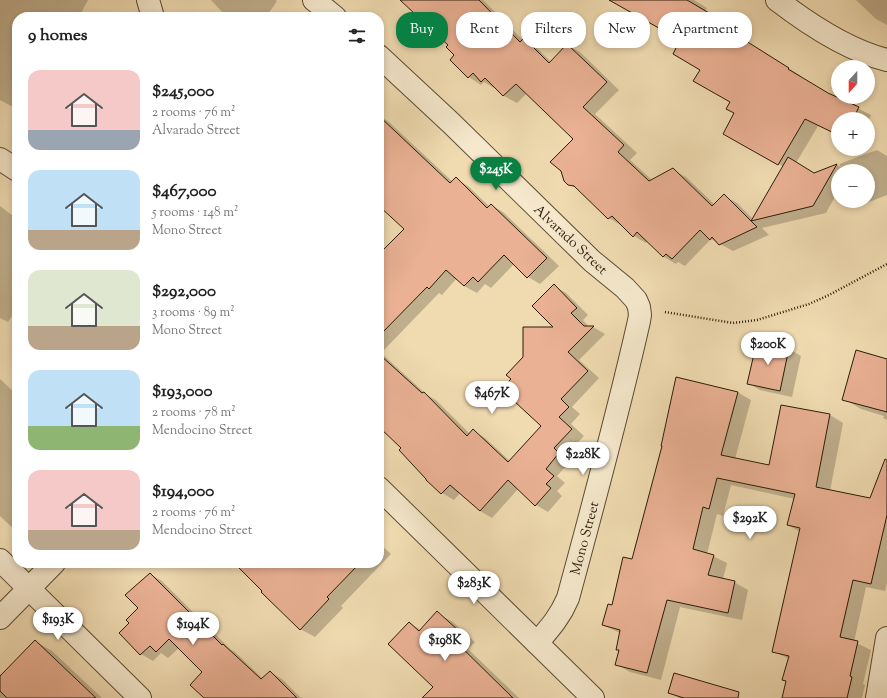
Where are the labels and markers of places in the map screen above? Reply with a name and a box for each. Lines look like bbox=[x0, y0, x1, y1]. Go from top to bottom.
pin: $245K bbox=[468, 157, 524, 191]
pin: $200K bbox=[740, 332, 796, 366]
pin: $467K bbox=[464, 381, 520, 415]
pin: $228K bbox=[555, 442, 611, 476]
pin: $292K bbox=[722, 506, 778, 540]
pin: $283K bbox=[446, 571, 502, 605]
pin: $193K bbox=[30, 607, 86, 641]
pin: $194K bbox=[165, 612, 221, 646]
pin: $198K bbox=[417, 628, 473, 662]

